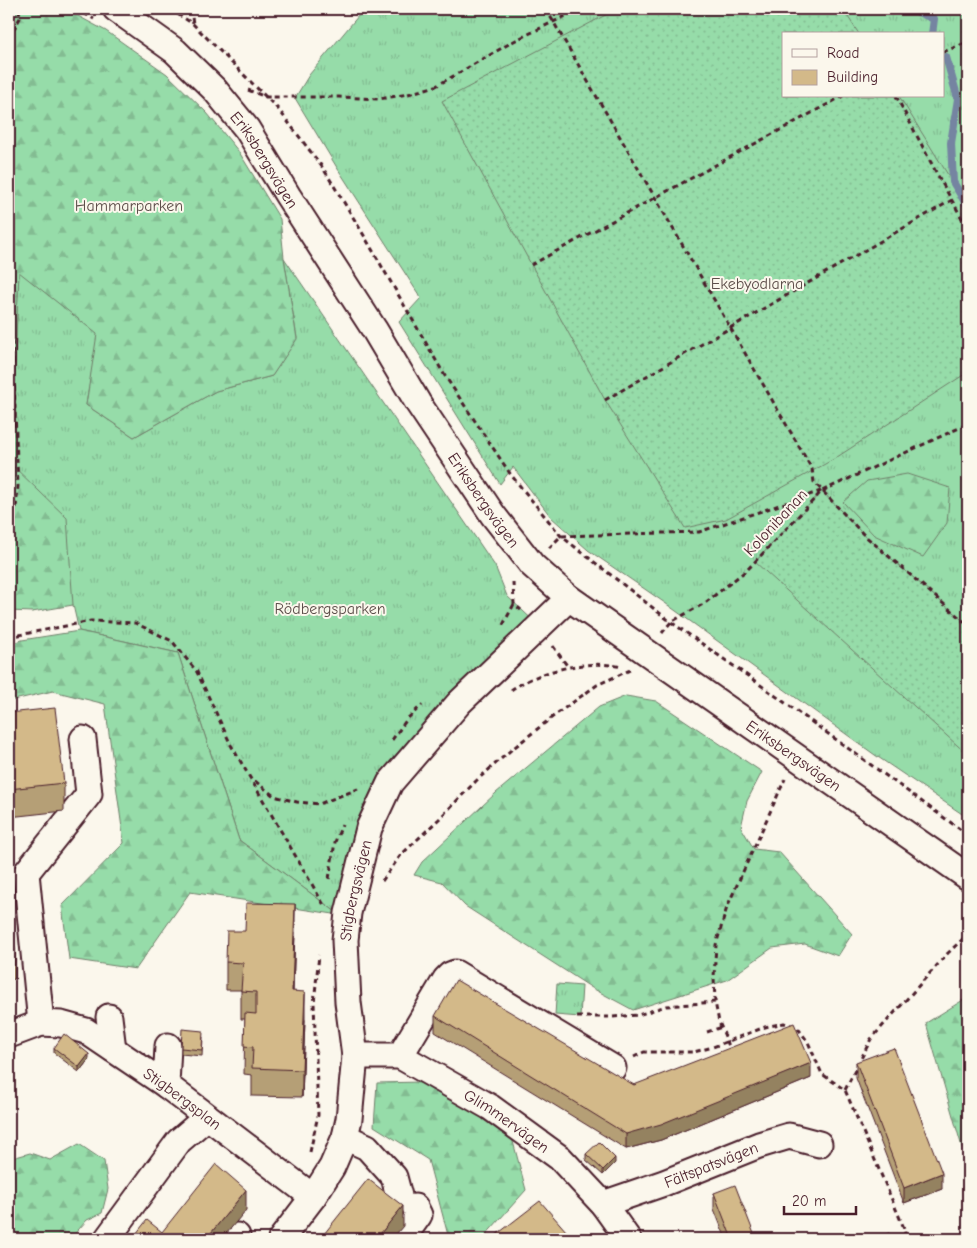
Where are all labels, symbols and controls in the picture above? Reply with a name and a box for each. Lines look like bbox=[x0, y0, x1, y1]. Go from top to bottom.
legend bbox=[782, 32, 944, 98]
text: Road bbox=[827, 44, 859, 62]
text: Building bbox=[827, 68, 878, 86]
street label: Eriksbergsvägen bbox=[226, 108, 302, 212]
park label: Hammarparken bbox=[75, 197, 183, 215]
park label: Ekebyodlarna bbox=[711, 275, 803, 293]
street label: Eriksbergsvägen bbox=[444, 450, 523, 551]
street label: Kolonibanan bbox=[740, 486, 811, 560]
park label: Rödbergsparken bbox=[274, 600, 386, 618]
street label: Eriksbergsvägen bbox=[742, 717, 844, 795]
street label: Stigbergsvägen bbox=[337, 838, 376, 942]
street label: Stigbergsplan bbox=[140, 1064, 225, 1134]
street label: Glimmervägen bbox=[461, 1086, 552, 1157]
street label: Fältspatsvägen bbox=[662, 1138, 761, 1192]
scale bar bbox=[784, 1183, 857, 1215]
text: 20 m bbox=[792, 1192, 826, 1210]

